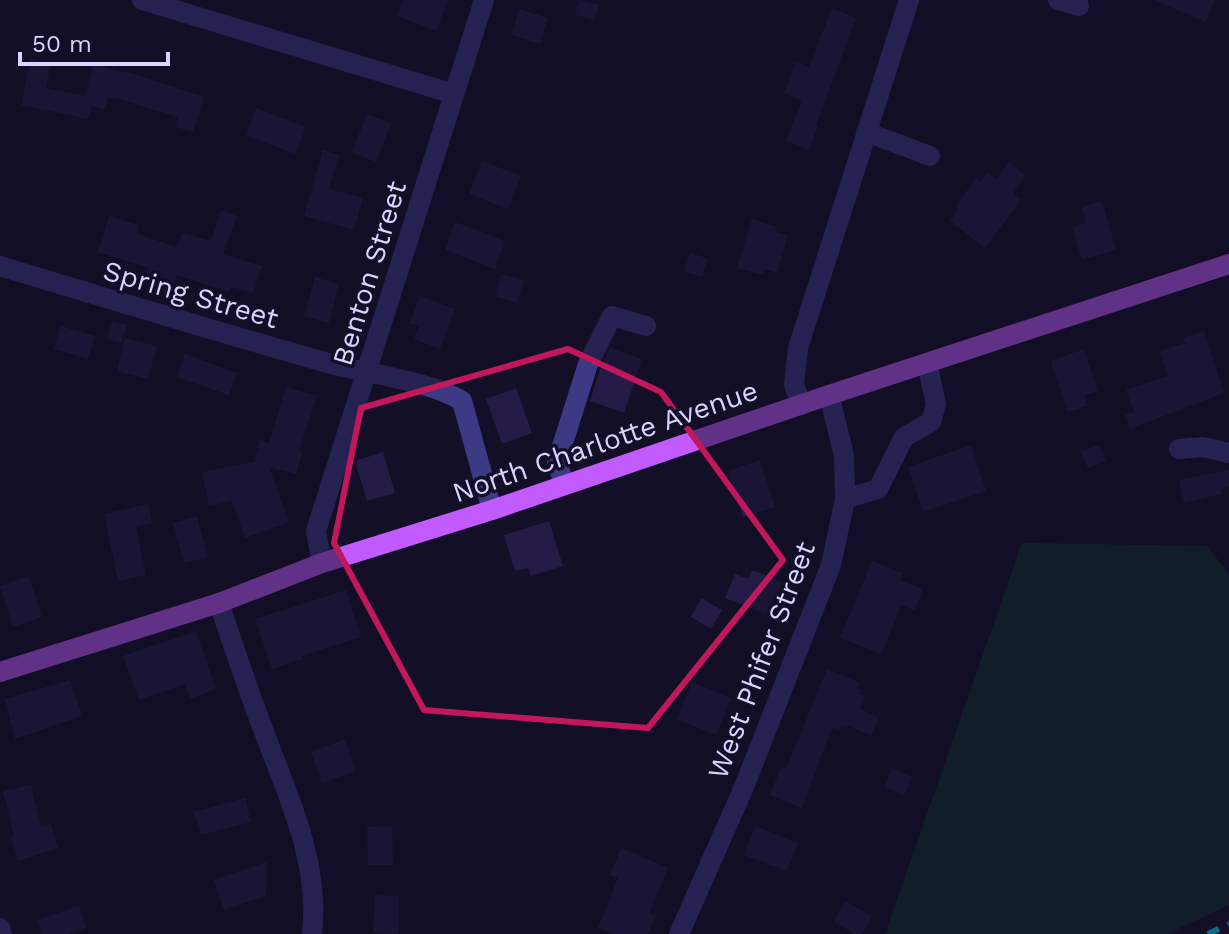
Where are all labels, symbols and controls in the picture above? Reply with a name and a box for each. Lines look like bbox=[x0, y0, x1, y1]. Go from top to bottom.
scale bar bbox=[20, 16, 168, 66]
text: 50 m bbox=[32, 30, 92, 58]
street label: Benton Street bbox=[326, 177, 413, 369]
street label: Spring Street bbox=[100, 254, 282, 335]
street label: North Charlotte Avenue bbox=[448, 374, 762, 509]
street label: West Phifer Street bbox=[701, 537, 822, 783]

